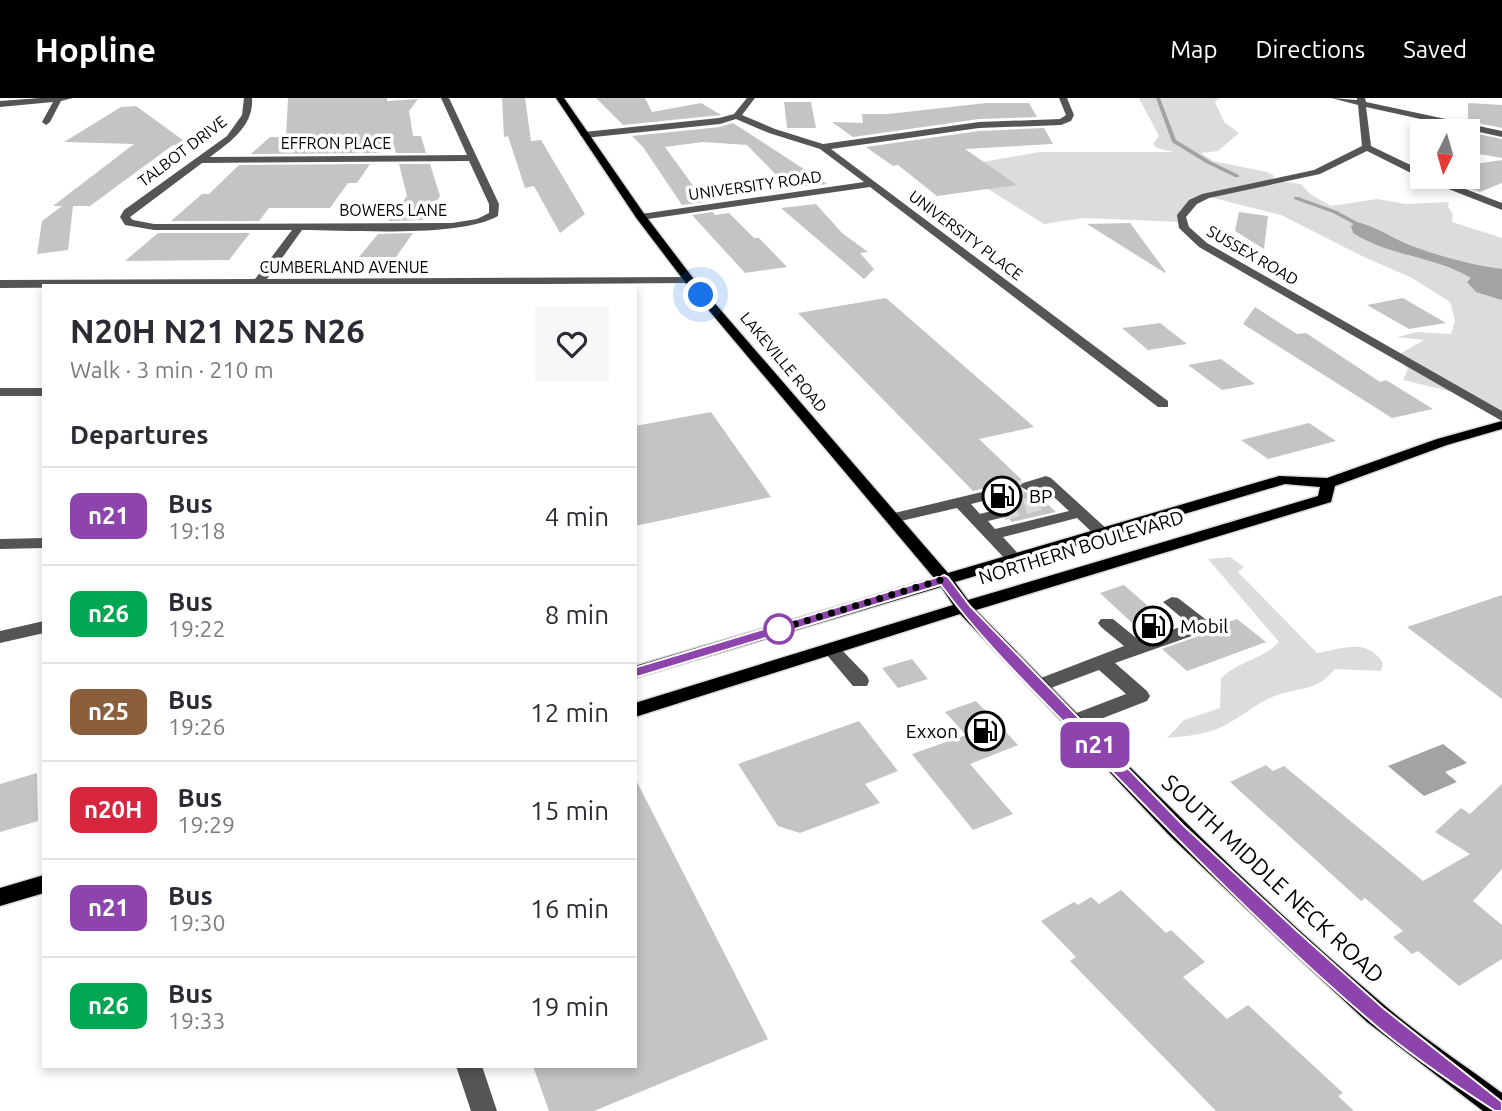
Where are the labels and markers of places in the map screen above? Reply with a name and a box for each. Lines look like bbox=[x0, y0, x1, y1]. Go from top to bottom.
fuel station icon: BP bbox=[981, 475, 1023, 517]
place label: BP bbox=[1029, 485, 1052, 507]
fuel station icon: Mobil bbox=[1132, 605, 1174, 647]
unlabelled marker bbox=[764, 614, 794, 644]
place label: Mobil bbox=[1180, 615, 1228, 637]
fuel station icon: Exxon bbox=[964, 710, 1006, 752]
place label: Exxon bbox=[906, 720, 958, 742]

